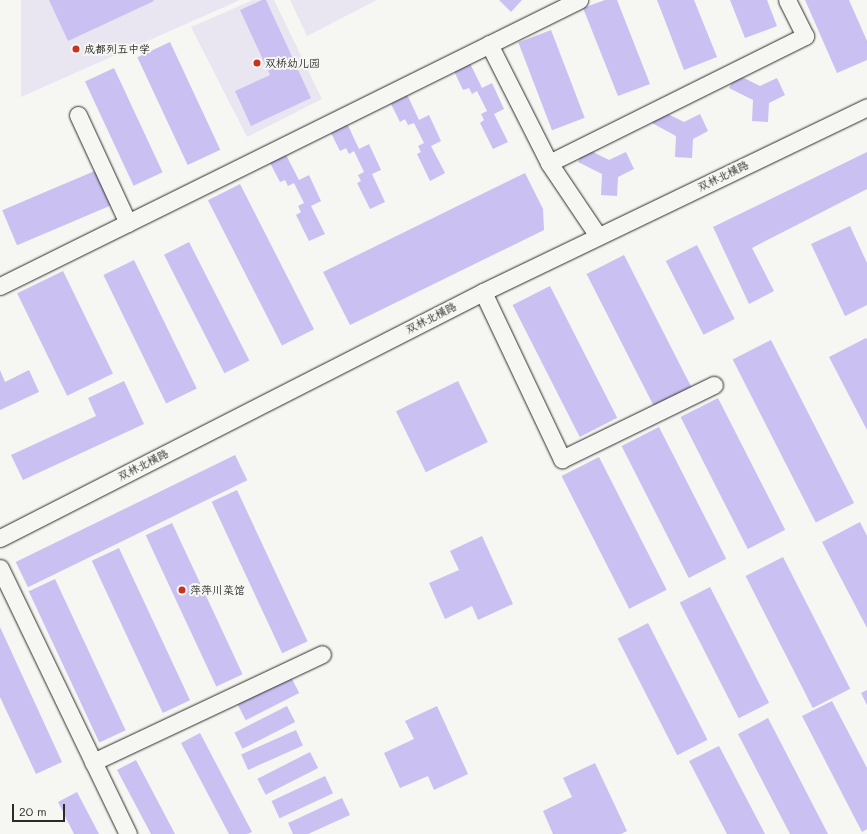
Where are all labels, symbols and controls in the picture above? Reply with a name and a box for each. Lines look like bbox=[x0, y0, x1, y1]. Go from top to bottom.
place label: 成都列五中学 bbox=[84, 42, 150, 56]
marker: 成都列五中学 bbox=[71, 44, 81, 54]
place label: 双桥幼儿园 bbox=[265, 56, 320, 70]
marker: 双桥幼儿园 bbox=[252, 58, 262, 68]
street label: 双林北横路 bbox=[695, 158, 751, 194]
street label: 双林北横路 bbox=[404, 300, 458, 336]
street label: 双林北横路 bbox=[116, 447, 170, 483]
place label: 萍萍川菜馆 bbox=[190, 583, 245, 597]
marker: 萍萍川菜馆 bbox=[177, 585, 187, 595]
scale bar bbox=[14, 796, 67, 822]
text: 20 m bbox=[19, 803, 47, 819]

